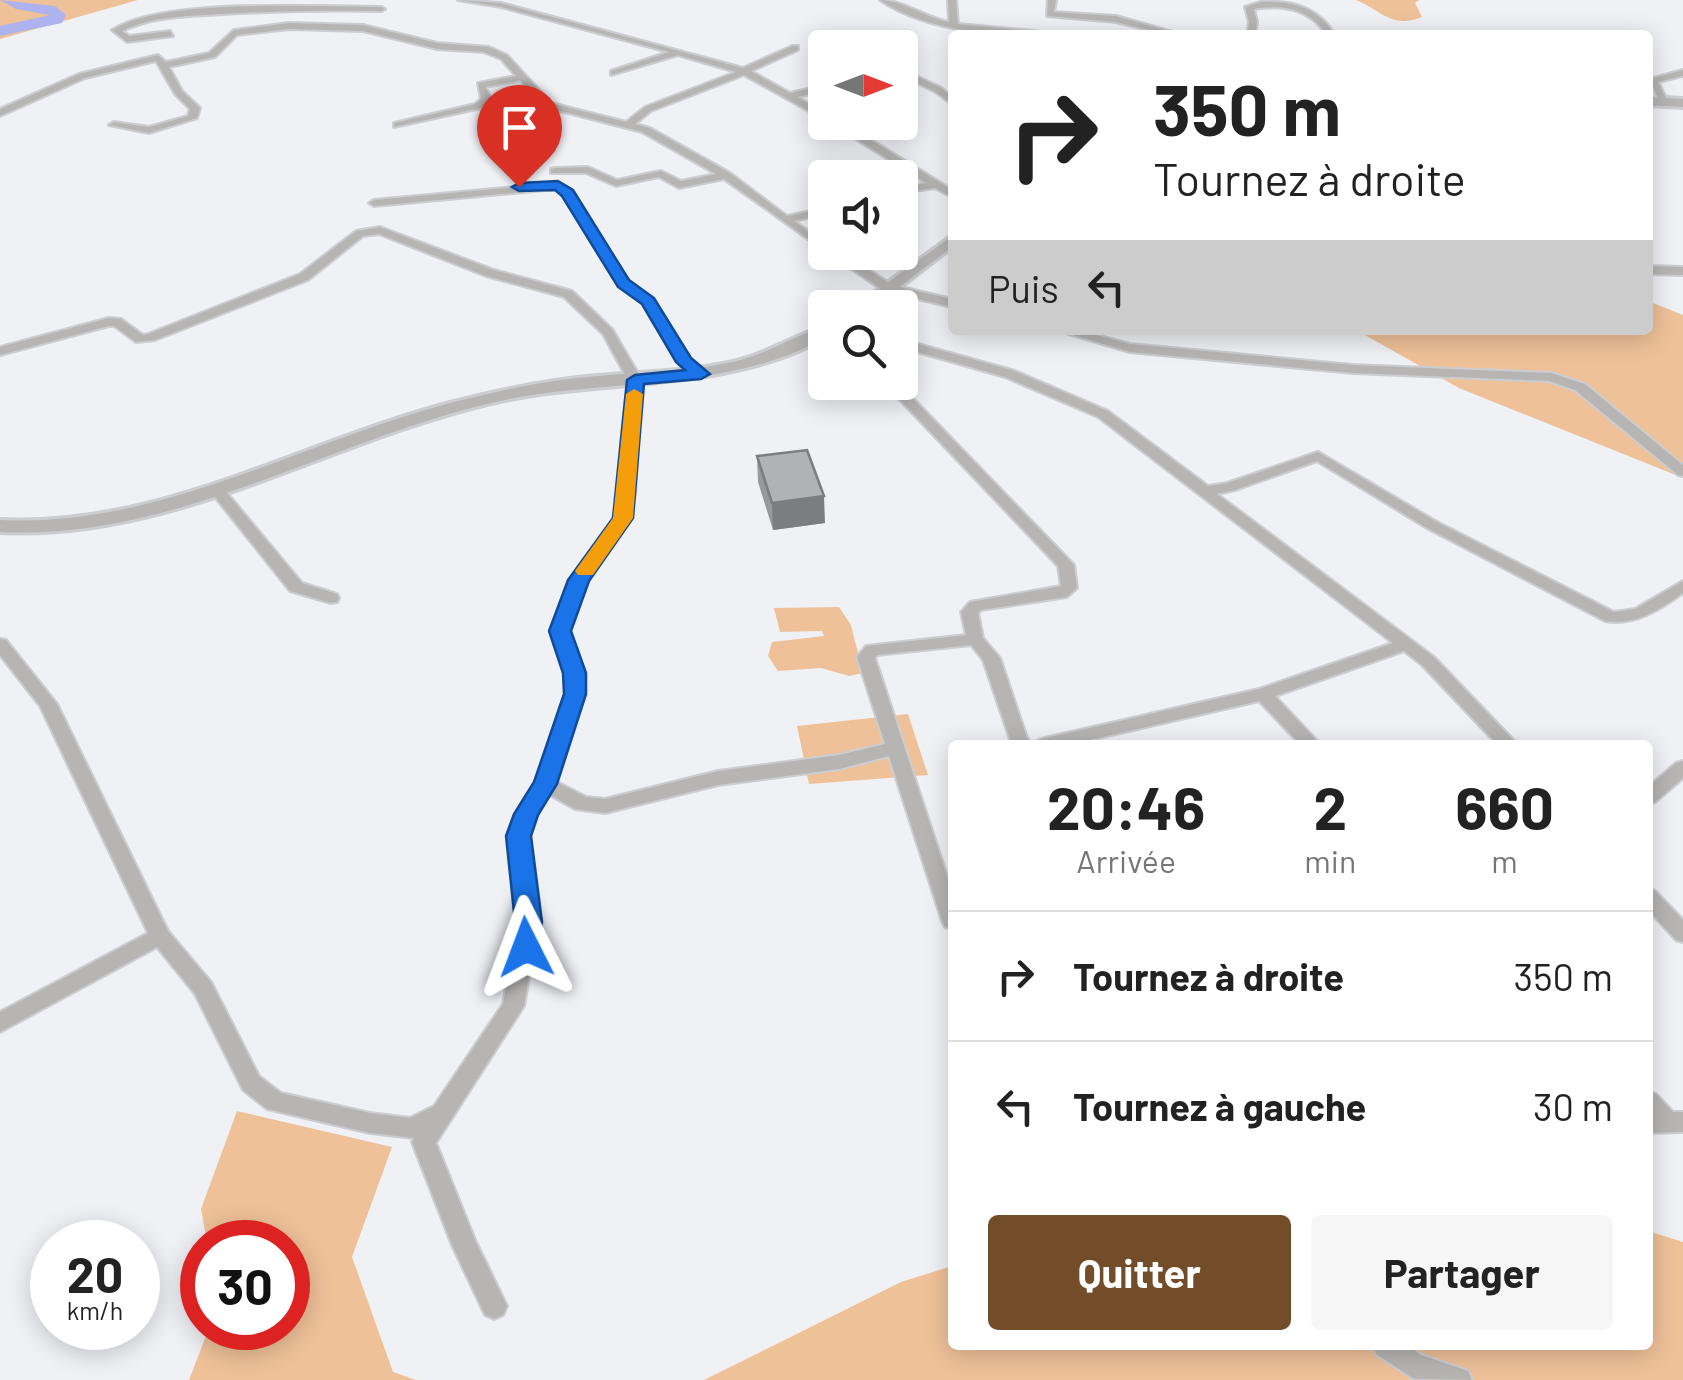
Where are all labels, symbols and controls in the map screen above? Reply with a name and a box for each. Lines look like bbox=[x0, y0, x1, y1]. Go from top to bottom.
north arrow bbox=[808, 30, 918, 140]
map controls bbox=[808, 30, 918, 400]
text: 350 m bbox=[1153, 66, 1341, 150]
icon: right bbox=[988, 70, 1118, 200]
pin bbox=[477, 85, 562, 188]
icon: arrive bbox=[492, 100, 547, 155]
text: Tournez à droite bbox=[1153, 151, 1466, 205]
button: sound bbox=[808, 160, 918, 270]
icon: left bbox=[1079, 260, 1134, 315]
text: Puis bbox=[988, 265, 1059, 311]
button: search bbox=[808, 290, 918, 400]
text: 20:46 bbox=[1047, 770, 1205, 842]
text: 2 bbox=[1313, 770, 1347, 842]
text: 660 bbox=[1455, 770, 1554, 842]
text: Arrivée bbox=[1076, 841, 1176, 879]
text: min bbox=[1304, 841, 1356, 879]
text: m bbox=[1491, 841, 1518, 879]
position arrow bbox=[474, 895, 578, 999]
icon: right bbox=[988, 949, 1043, 1004]
text: Tournez à droite bbox=[1073, 953, 1344, 999]
text: 350 m bbox=[1513, 953, 1613, 999]
icon: left bbox=[988, 1079, 1043, 1134]
text: Tournez à gauche bbox=[1073, 1083, 1366, 1129]
text: 30 m bbox=[1533, 1083, 1613, 1129]
button: Quitter bbox=[988, 1215, 1291, 1330]
button: Partager bbox=[1311, 1215, 1613, 1330]
speed limit sign: 30 bbox=[180, 1220, 310, 1350]
text: 20 bbox=[67, 1243, 123, 1303]
text: km/h bbox=[67, 1295, 123, 1325]

